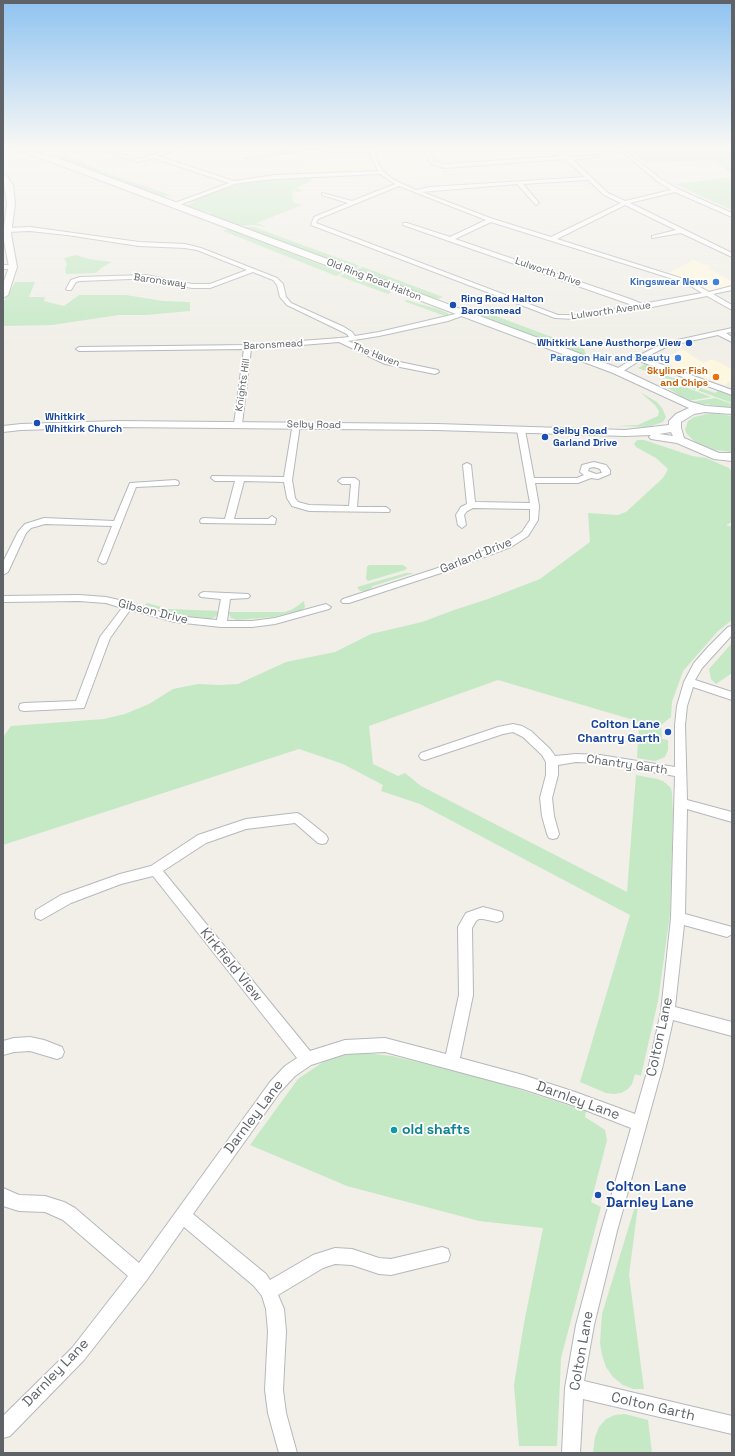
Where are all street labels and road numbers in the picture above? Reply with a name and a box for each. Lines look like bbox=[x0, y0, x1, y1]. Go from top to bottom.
street label: Lulworth Drive bbox=[513, 255, 583, 289]
street label: Old Ring Road Halton bbox=[325, 256, 423, 304]
street label: Baronsway bbox=[133, 271, 187, 291]
street label: Lulworth Avenue bbox=[570, 299, 652, 323]
street label: Baronsmead bbox=[243, 337, 303, 353]
street label: The Haven bbox=[351, 340, 401, 370]
street label: Knights Hill bbox=[233, 358, 253, 412]
street label: Selby Road bbox=[287, 419, 341, 431]
street label: Garland Drive bbox=[438, 535, 514, 577]
street label: Gibson Drive bbox=[117, 596, 189, 628]
street label: Chantry Garth bbox=[585, 752, 669, 778]
street label: Kirkfield View bbox=[196, 925, 266, 1005]
street label: Colton Lane bbox=[643, 996, 677, 1078]
street label: Darnley Lane bbox=[221, 1077, 287, 1157]
street label: Darnley Lane bbox=[534, 1078, 622, 1124]
street label: Colton Lane bbox=[567, 1310, 597, 1392]
street label: Darnley Lane bbox=[20, 1336, 92, 1410]
street label: Colton Garth bbox=[609, 1389, 697, 1425]

